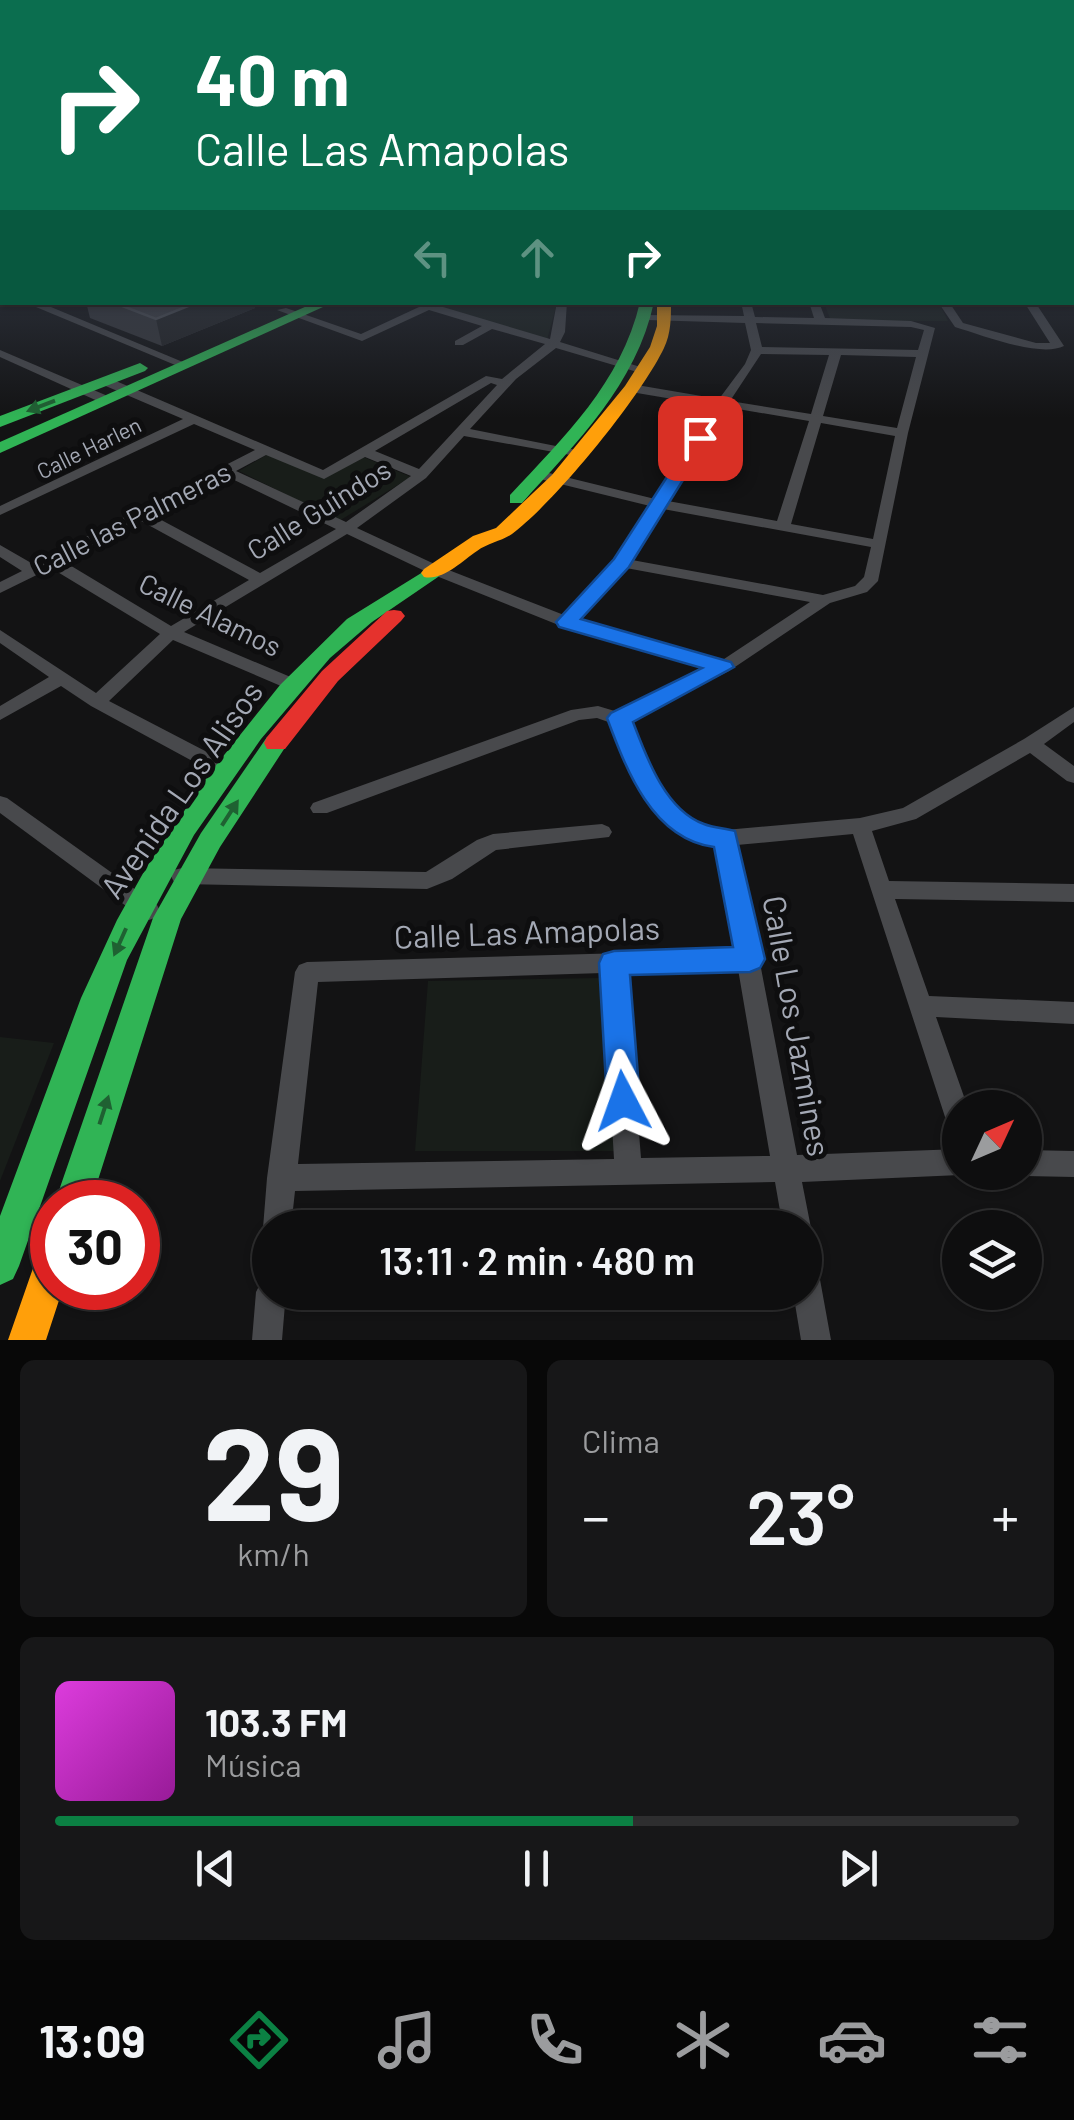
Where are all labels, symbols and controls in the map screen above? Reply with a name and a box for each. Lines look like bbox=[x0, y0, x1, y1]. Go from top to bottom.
text: 40 m bbox=[195, 36, 350, 120]
icon: right bbox=[30, 40, 160, 170]
text: Calle Las Amapolas bbox=[195, 121, 569, 175]
icon: left bbox=[405, 230, 460, 285]
icon: ahead bbox=[510, 230, 565, 285]
icon: right bbox=[615, 230, 670, 285]
pin bbox=[658, 396, 743, 481]
one-way arrow bbox=[26, 399, 56, 415]
street label: Calle Harlen bbox=[32, 411, 145, 484]
icon: arrive bbox=[673, 411, 728, 466]
street label: Calle Guindos bbox=[240, 452, 396, 567]
street label: Calle las Palmeras bbox=[27, 454, 236, 583]
street label: Calle Alamos bbox=[134, 565, 287, 663]
street label: Avenida Los Alisos bbox=[91, 673, 269, 905]
one-way arrow bbox=[220, 799, 239, 826]
street label: Calle Los Jazmines bbox=[756, 892, 840, 1159]
street label: Calle Las Amapolas bbox=[393, 907, 661, 955]
one-way arrow bbox=[112, 928, 129, 957]
position arrow bbox=[571, 1049, 675, 1153]
north arrow bbox=[942, 1090, 1042, 1190]
map controls bbox=[942, 1090, 1042, 1310]
one-way arrow bbox=[97, 1095, 112, 1125]
speed limit sign: 30 bbox=[30, 1180, 160, 1310]
button: layers bbox=[942, 1210, 1042, 1310]
text: 13:11 · 2 min · 480 m bbox=[379, 1237, 695, 1283]
text: 29 bbox=[203, 1391, 344, 1547]
text: Clima bbox=[582, 1421, 660, 1459]
text: 23° bbox=[746, 1470, 855, 1560]
text: − bbox=[582, 1482, 610, 1548]
text: + bbox=[991, 1482, 1019, 1548]
text: km/h bbox=[237, 1534, 310, 1572]
text: 103.3 FM bbox=[205, 1699, 347, 1745]
text: Música bbox=[205, 1745, 302, 1783]
icon: previous bbox=[188, 1841, 243, 1896]
icon: pause bbox=[509, 1841, 564, 1896]
icon: next bbox=[831, 1841, 886, 1896]
icon: directions bbox=[224, 2005, 294, 2075]
icon: music bbox=[372, 2005, 442, 2075]
icon: phone bbox=[520, 2005, 590, 2075]
icon: climate bbox=[668, 2005, 738, 2075]
icon: car bbox=[817, 2005, 887, 2075]
icon: filters bbox=[965, 2005, 1035, 2075]
text: 13:09 bbox=[39, 2013, 145, 2067]

